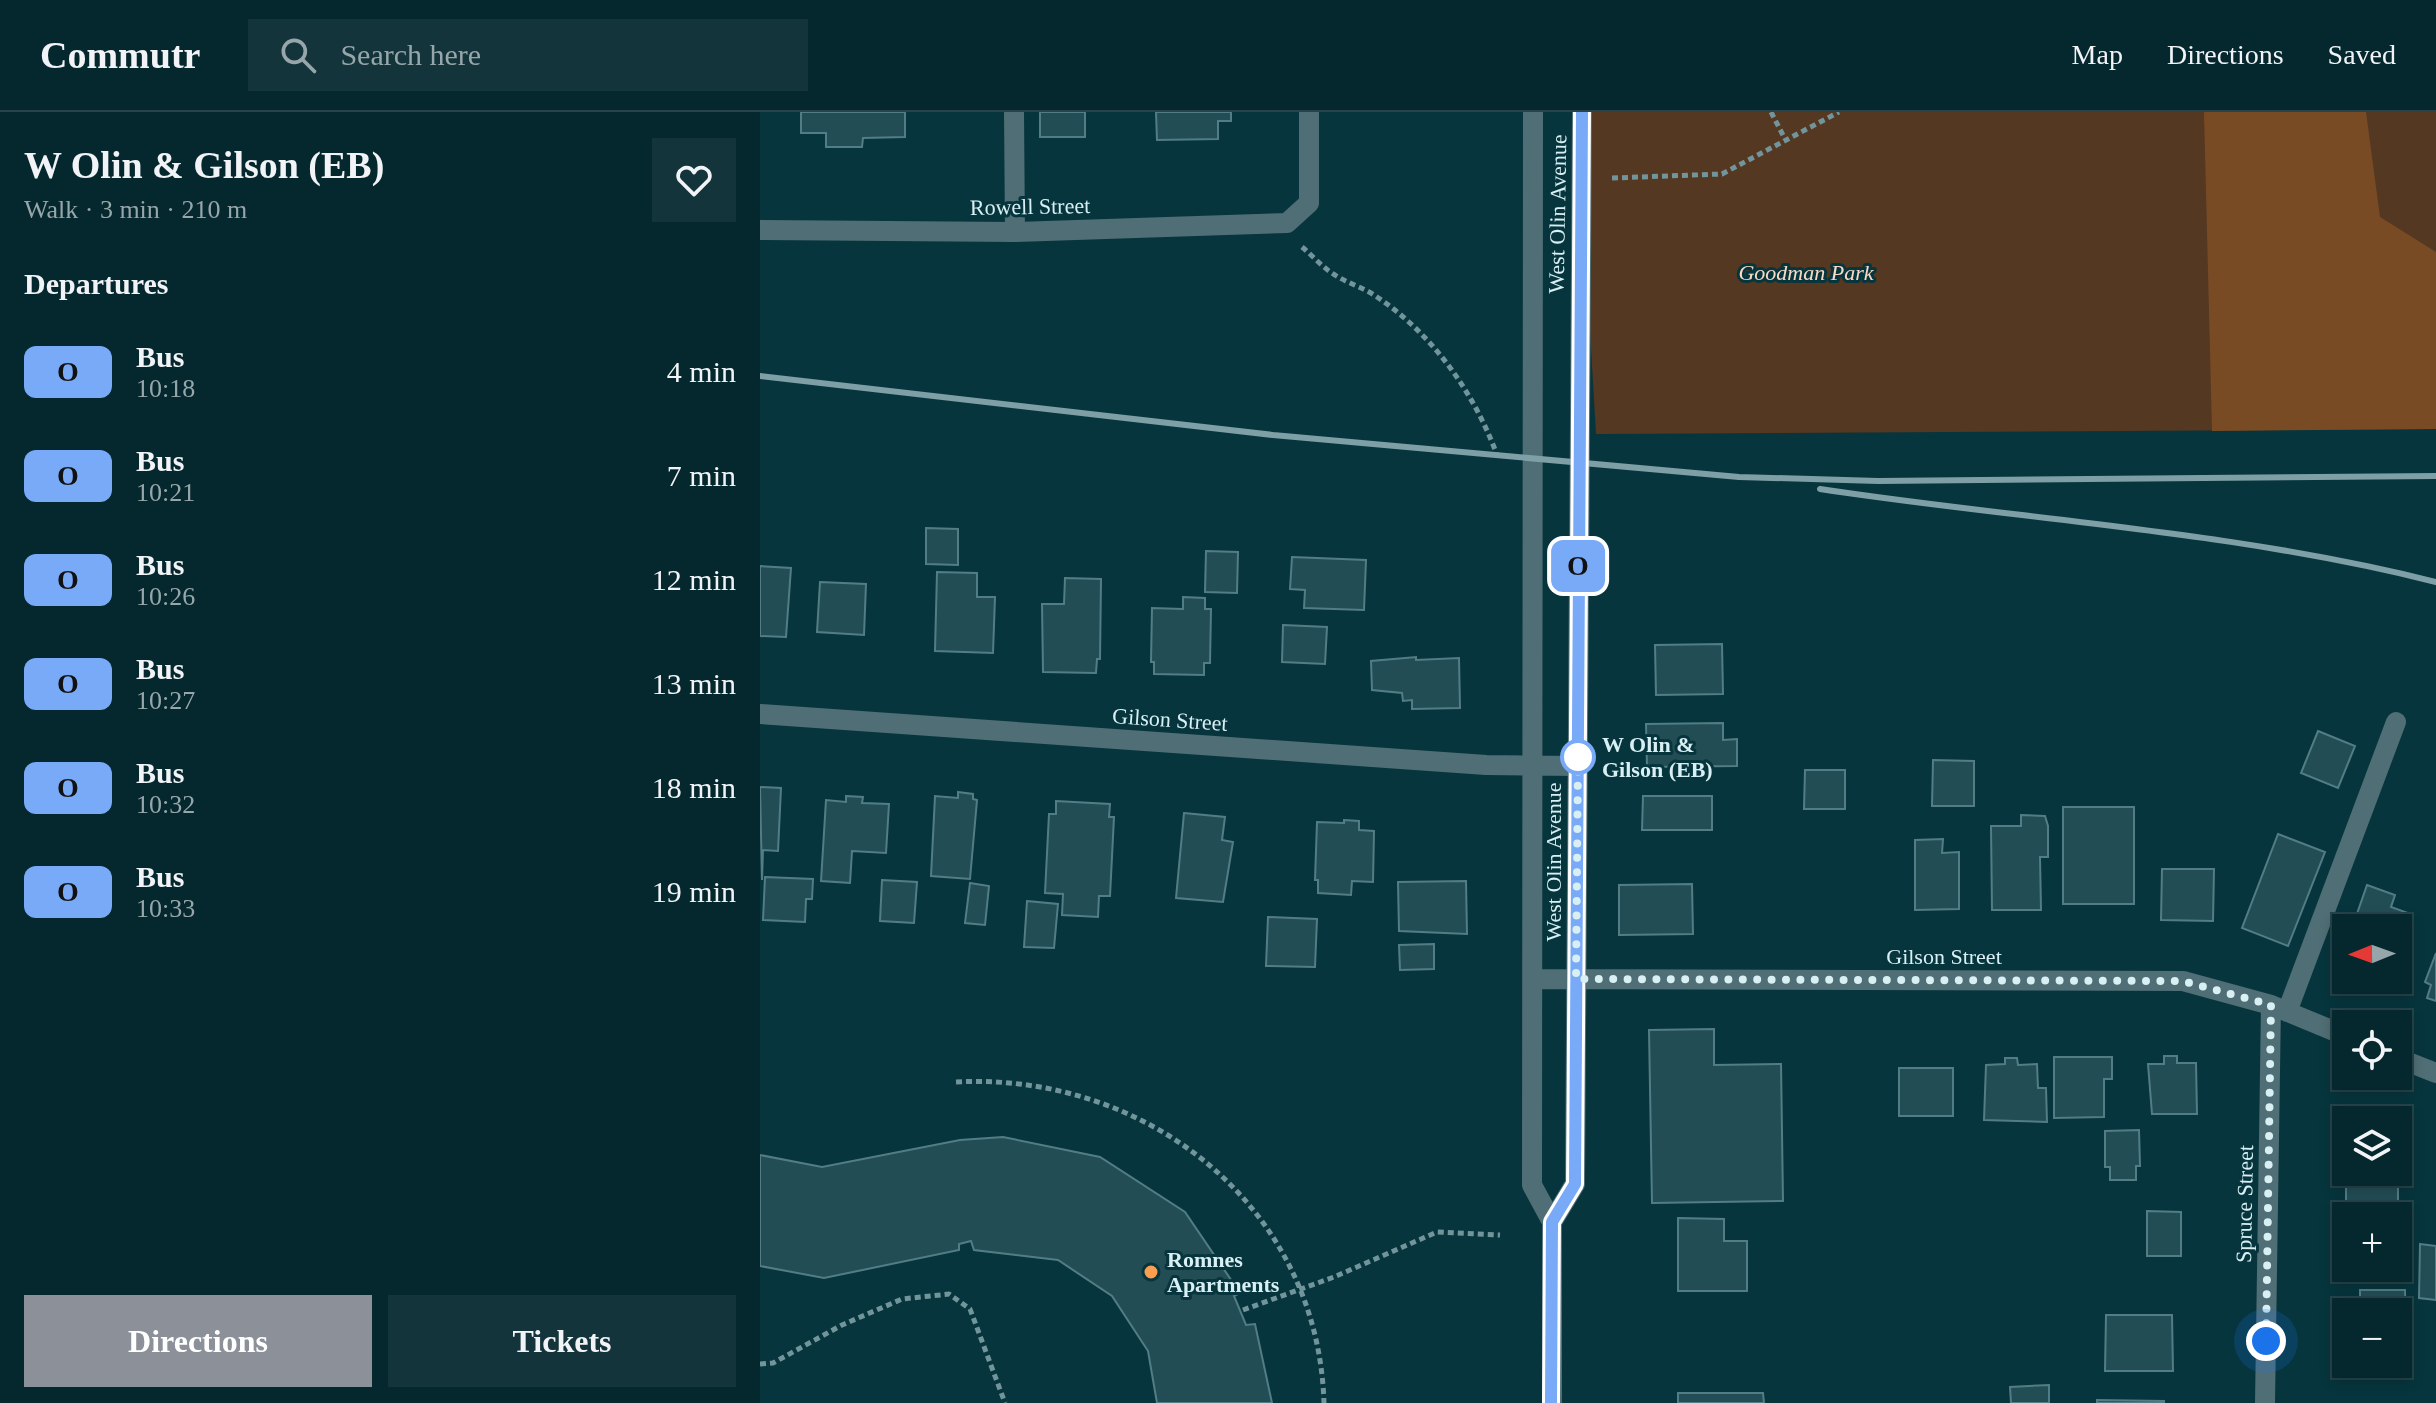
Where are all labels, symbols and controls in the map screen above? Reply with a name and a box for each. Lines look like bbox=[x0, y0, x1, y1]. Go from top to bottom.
search box bbox=[248, 19, 808, 91]
icon: search bbox=[276, 33, 320, 77]
text: Commutr bbox=[40, 34, 200, 76]
text: Search here bbox=[340, 38, 481, 71]
text: Map bbox=[2072, 39, 2123, 70]
text: Directions bbox=[2167, 39, 2284, 70]
text: Saved bbox=[2328, 39, 2396, 70]
street label: West Olin Avenue bbox=[1544, 134, 1571, 294]
button: heart bbox=[652, 138, 736, 222]
text: W Olin & Gilson (EB) bbox=[24, 144, 384, 186]
street label: Rowell Street bbox=[970, 193, 1090, 220]
text: Walk · 3 min · 210 m bbox=[24, 195, 247, 224]
park label: Goodman Park bbox=[1738, 260, 1875, 285]
text: Departures bbox=[24, 267, 168, 300]
text: Bus bbox=[136, 340, 184, 373]
text: 4 min bbox=[667, 355, 736, 388]
text: O bbox=[57, 356, 79, 387]
text: 10:18 bbox=[136, 374, 195, 403]
text: Bus bbox=[136, 444, 184, 477]
text: 7 min bbox=[667, 459, 736, 492]
text: O bbox=[57, 460, 79, 491]
text: 10:21 bbox=[136, 478, 195, 507]
line badge: O bbox=[1552, 540, 1604, 592]
text: Bus bbox=[136, 548, 184, 581]
text: O bbox=[1567, 550, 1589, 581]
text: 12 min bbox=[652, 563, 736, 596]
text: O bbox=[57, 564, 79, 595]
text: 10:26 bbox=[136, 582, 195, 611]
text: Bus bbox=[136, 652, 184, 685]
text: 13 min bbox=[652, 667, 736, 700]
text: O bbox=[57, 668, 79, 699]
text: 10:27 bbox=[136, 686, 195, 715]
street label: Gilson Street bbox=[1111, 703, 1228, 736]
place label: W Olin & Gilson (EB) bbox=[1602, 732, 1713, 782]
marker: W Olin & Gilson (EB) bbox=[1561, 740, 1595, 774]
text: Bus bbox=[136, 756, 184, 789]
text: 18 min bbox=[652, 771, 736, 804]
text: O bbox=[57, 772, 79, 803]
street label: West Olin Avenue bbox=[1541, 782, 1566, 942]
text: 10:32 bbox=[136, 790, 195, 819]
text: Bus bbox=[136, 860, 184, 893]
text: 19 min bbox=[652, 875, 736, 908]
text: O bbox=[57, 876, 79, 907]
text: 10:33 bbox=[136, 894, 195, 923]
north arrow bbox=[2332, 914, 2412, 994]
map controls bbox=[2332, 914, 2412, 1378]
street label: Gilson Street bbox=[1886, 944, 2002, 969]
button: locate bbox=[2332, 1010, 2412, 1090]
button: layers bbox=[2332, 1106, 2412, 1186]
street label: Spruce Street bbox=[2231, 1145, 2258, 1263]
button: + bbox=[2332, 1202, 2412, 1282]
place label: Romnes Apartments bbox=[1167, 1247, 1280, 1297]
marker: Romnes Apartments bbox=[1142, 1263, 1160, 1281]
button: Directions bbox=[24, 1295, 372, 1387]
button: Tickets bbox=[388, 1295, 736, 1387]
button: − bbox=[2332, 1298, 2412, 1378]
your location bbox=[2246, 1321, 2286, 1361]

